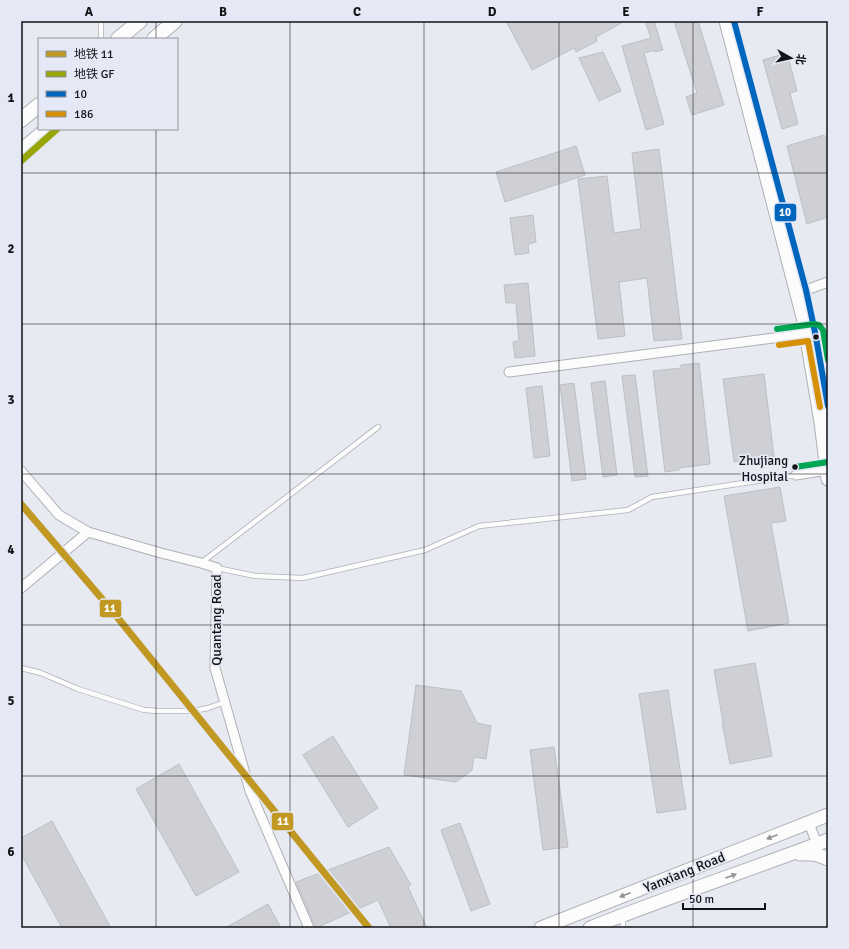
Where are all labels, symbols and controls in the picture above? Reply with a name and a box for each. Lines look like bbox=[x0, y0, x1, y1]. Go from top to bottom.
text: A bbox=[85, 4, 94, 20]
text: B bbox=[219, 4, 227, 20]
text: C bbox=[353, 4, 361, 20]
text: D bbox=[488, 4, 497, 20]
text: E bbox=[622, 4, 630, 20]
text: F bbox=[757, 4, 764, 20]
legend bbox=[38, 38, 178, 130]
north arrow bbox=[771, 38, 811, 78]
text: 地铁 11 bbox=[74, 47, 114, 62]
text: 北 bbox=[793, 53, 808, 66]
text: 地铁 GF bbox=[74, 67, 115, 82]
text: 10 bbox=[74, 87, 87, 102]
text: 1 bbox=[7, 90, 15, 106]
text: 186 bbox=[74, 107, 93, 122]
line badge: 10 bbox=[774, 203, 797, 222]
text: 10 bbox=[779, 206, 791, 219]
text: 2 bbox=[7, 241, 15, 257]
unlabelled marker bbox=[811, 332, 821, 342]
text: 3 bbox=[7, 392, 15, 408]
place label: Zhujiang Hospital bbox=[739, 453, 788, 485]
marker: Zhujiang Hospital bbox=[790, 462, 800, 472]
text: 4 bbox=[7, 542, 15, 558]
street label: Quantang Road bbox=[208, 574, 225, 666]
line badge: 11 bbox=[99, 599, 122, 618]
text: 11 bbox=[104, 602, 116, 615]
text: 5 bbox=[7, 693, 15, 709]
line badge: 11 bbox=[271, 812, 294, 831]
text: 11 bbox=[277, 815, 289, 828]
one-way arrow bbox=[766, 835, 778, 841]
text: 6 bbox=[7, 844, 15, 860]
street label: Yanxiang Road bbox=[641, 848, 728, 897]
one-way arrow bbox=[726, 872, 738, 878]
scale bar bbox=[683, 885, 765, 911]
one-way arrow bbox=[620, 892, 631, 898]
text: 50 m bbox=[689, 892, 714, 907]

